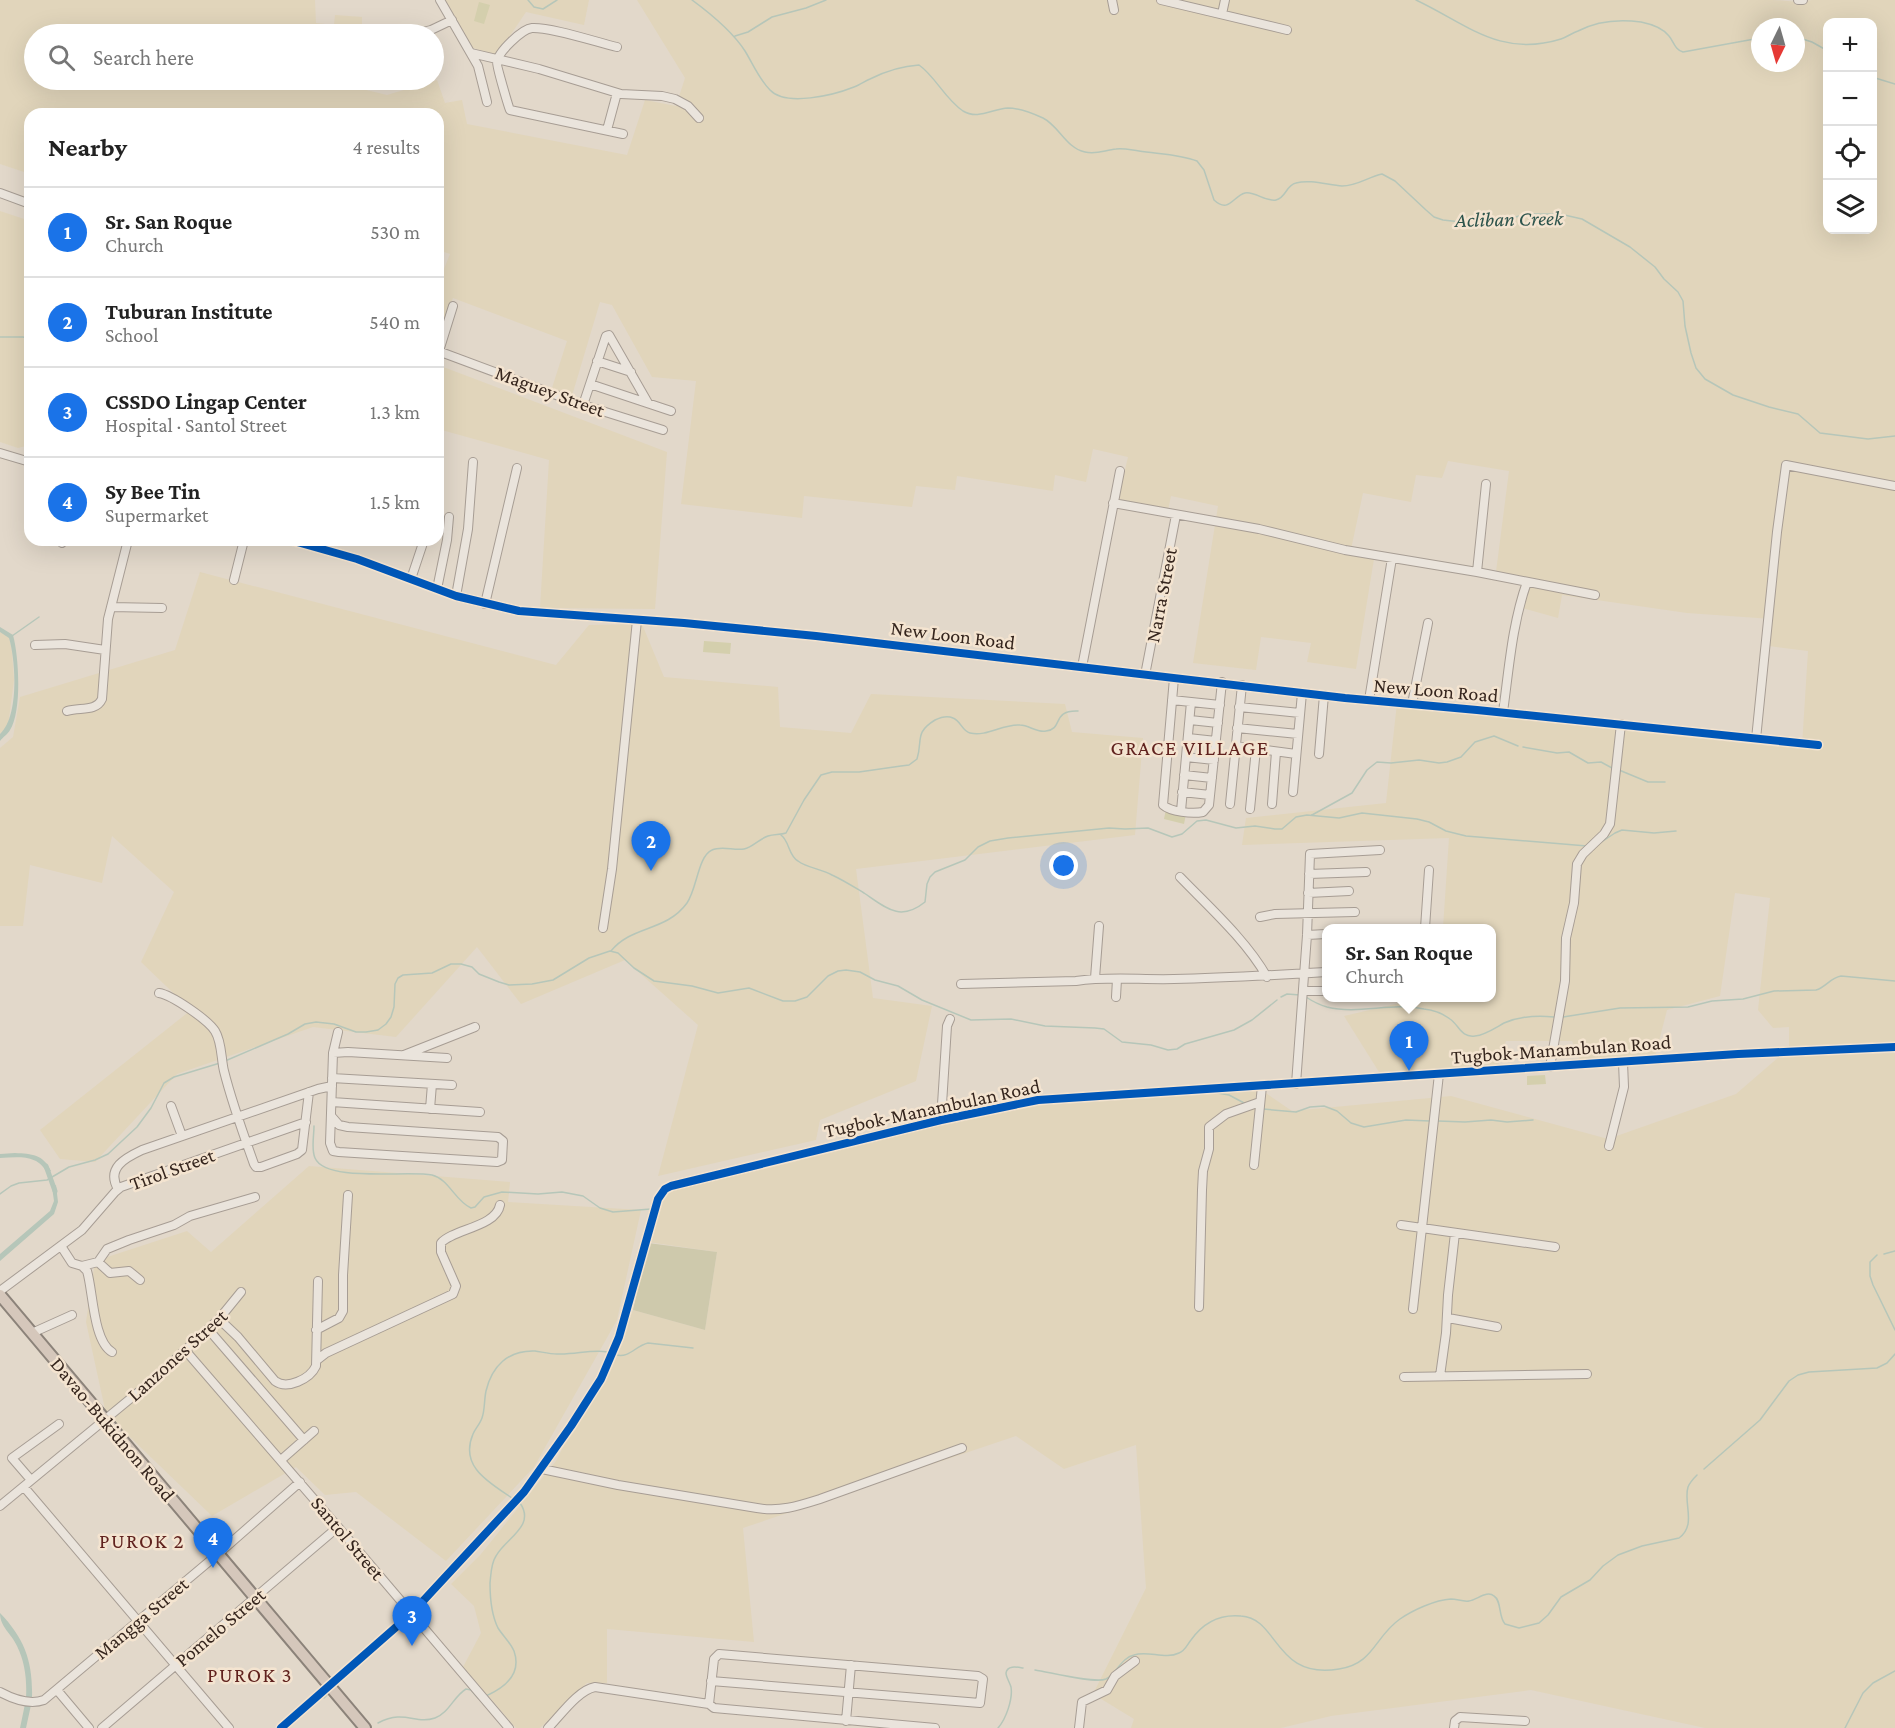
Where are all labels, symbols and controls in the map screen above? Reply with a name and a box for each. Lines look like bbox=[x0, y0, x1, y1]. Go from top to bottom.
north arrow bbox=[1751, 18, 1805, 72]
map controls bbox=[1823, 18, 1877, 234]
button: + bbox=[1823, 18, 1877, 72]
search box bbox=[24, 24, 444, 90]
icon: search bbox=[45, 41, 78, 74]
text: Search here bbox=[93, 45, 194, 70]
button: − bbox=[1823, 72, 1877, 126]
button: locate bbox=[1823, 126, 1877, 180]
text: Nearby bbox=[48, 133, 127, 162]
text: 4 results bbox=[353, 136, 420, 158]
button: layers bbox=[1823, 180, 1877, 234]
water label: Acliban Creek bbox=[1454, 206, 1564, 232]
text: Sr. San Roque bbox=[105, 209, 232, 234]
text: 1 bbox=[64, 221, 71, 243]
text: 530 m bbox=[370, 221, 420, 243]
text: Church bbox=[105, 234, 164, 256]
text: Tuburan Institute bbox=[105, 299, 273, 324]
text: 2 bbox=[62, 311, 73, 333]
text: 540 m bbox=[369, 311, 420, 333]
text: School bbox=[105, 324, 158, 346]
street label: Maguey Street bbox=[492, 361, 608, 422]
text: CSSDO Lingap Center bbox=[105, 389, 307, 414]
text: 3 bbox=[63, 401, 72, 423]
text: 1.3 km bbox=[370, 401, 420, 423]
text: Hospital · Santol Street bbox=[105, 414, 287, 436]
text: Sy Bee Tin bbox=[105, 479, 200, 504]
text: 4 bbox=[62, 491, 73, 513]
text: 1.5 km bbox=[370, 491, 420, 513]
text: Supermarket bbox=[105, 504, 208, 526]
street label: Narra Street bbox=[1141, 545, 1181, 644]
street label: New Loon Road bbox=[890, 616, 1017, 654]
street label: New Loon Road bbox=[1373, 674, 1500, 706]
district label: GRACE VILLAGE bbox=[1110, 736, 1270, 760]
pin: 2 bbox=[632, 822, 670, 871]
your location bbox=[1049, 851, 1078, 880]
popup bbox=[1322, 924, 1496, 1002]
text: Sr. San Roque bbox=[1345, 940, 1473, 965]
text: Church bbox=[1345, 965, 1404, 987]
pin: 1 bbox=[1390, 1022, 1428, 1071]
street label: Tugbok-Manambulan Road bbox=[1450, 1030, 1672, 1069]
street label: Tugbok-Manambulan Road bbox=[822, 1074, 1043, 1143]
street label: Tirol Street bbox=[127, 1143, 218, 1194]
street label: Lanzones Street bbox=[123, 1304, 232, 1405]
street label: Davao-Bukidnon Road bbox=[46, 1353, 180, 1506]
street label: Santol Street bbox=[307, 1492, 389, 1584]
pin: 4 bbox=[194, 1518, 232, 1568]
district label: PUROK 2 bbox=[99, 1529, 185, 1553]
street label: Mangga Street bbox=[90, 1572, 193, 1664]
street label: Pomelo Street bbox=[171, 1583, 270, 1671]
pin: 3 bbox=[392, 1596, 432, 1646]
district label: PUROK 3 bbox=[207, 1663, 293, 1687]

